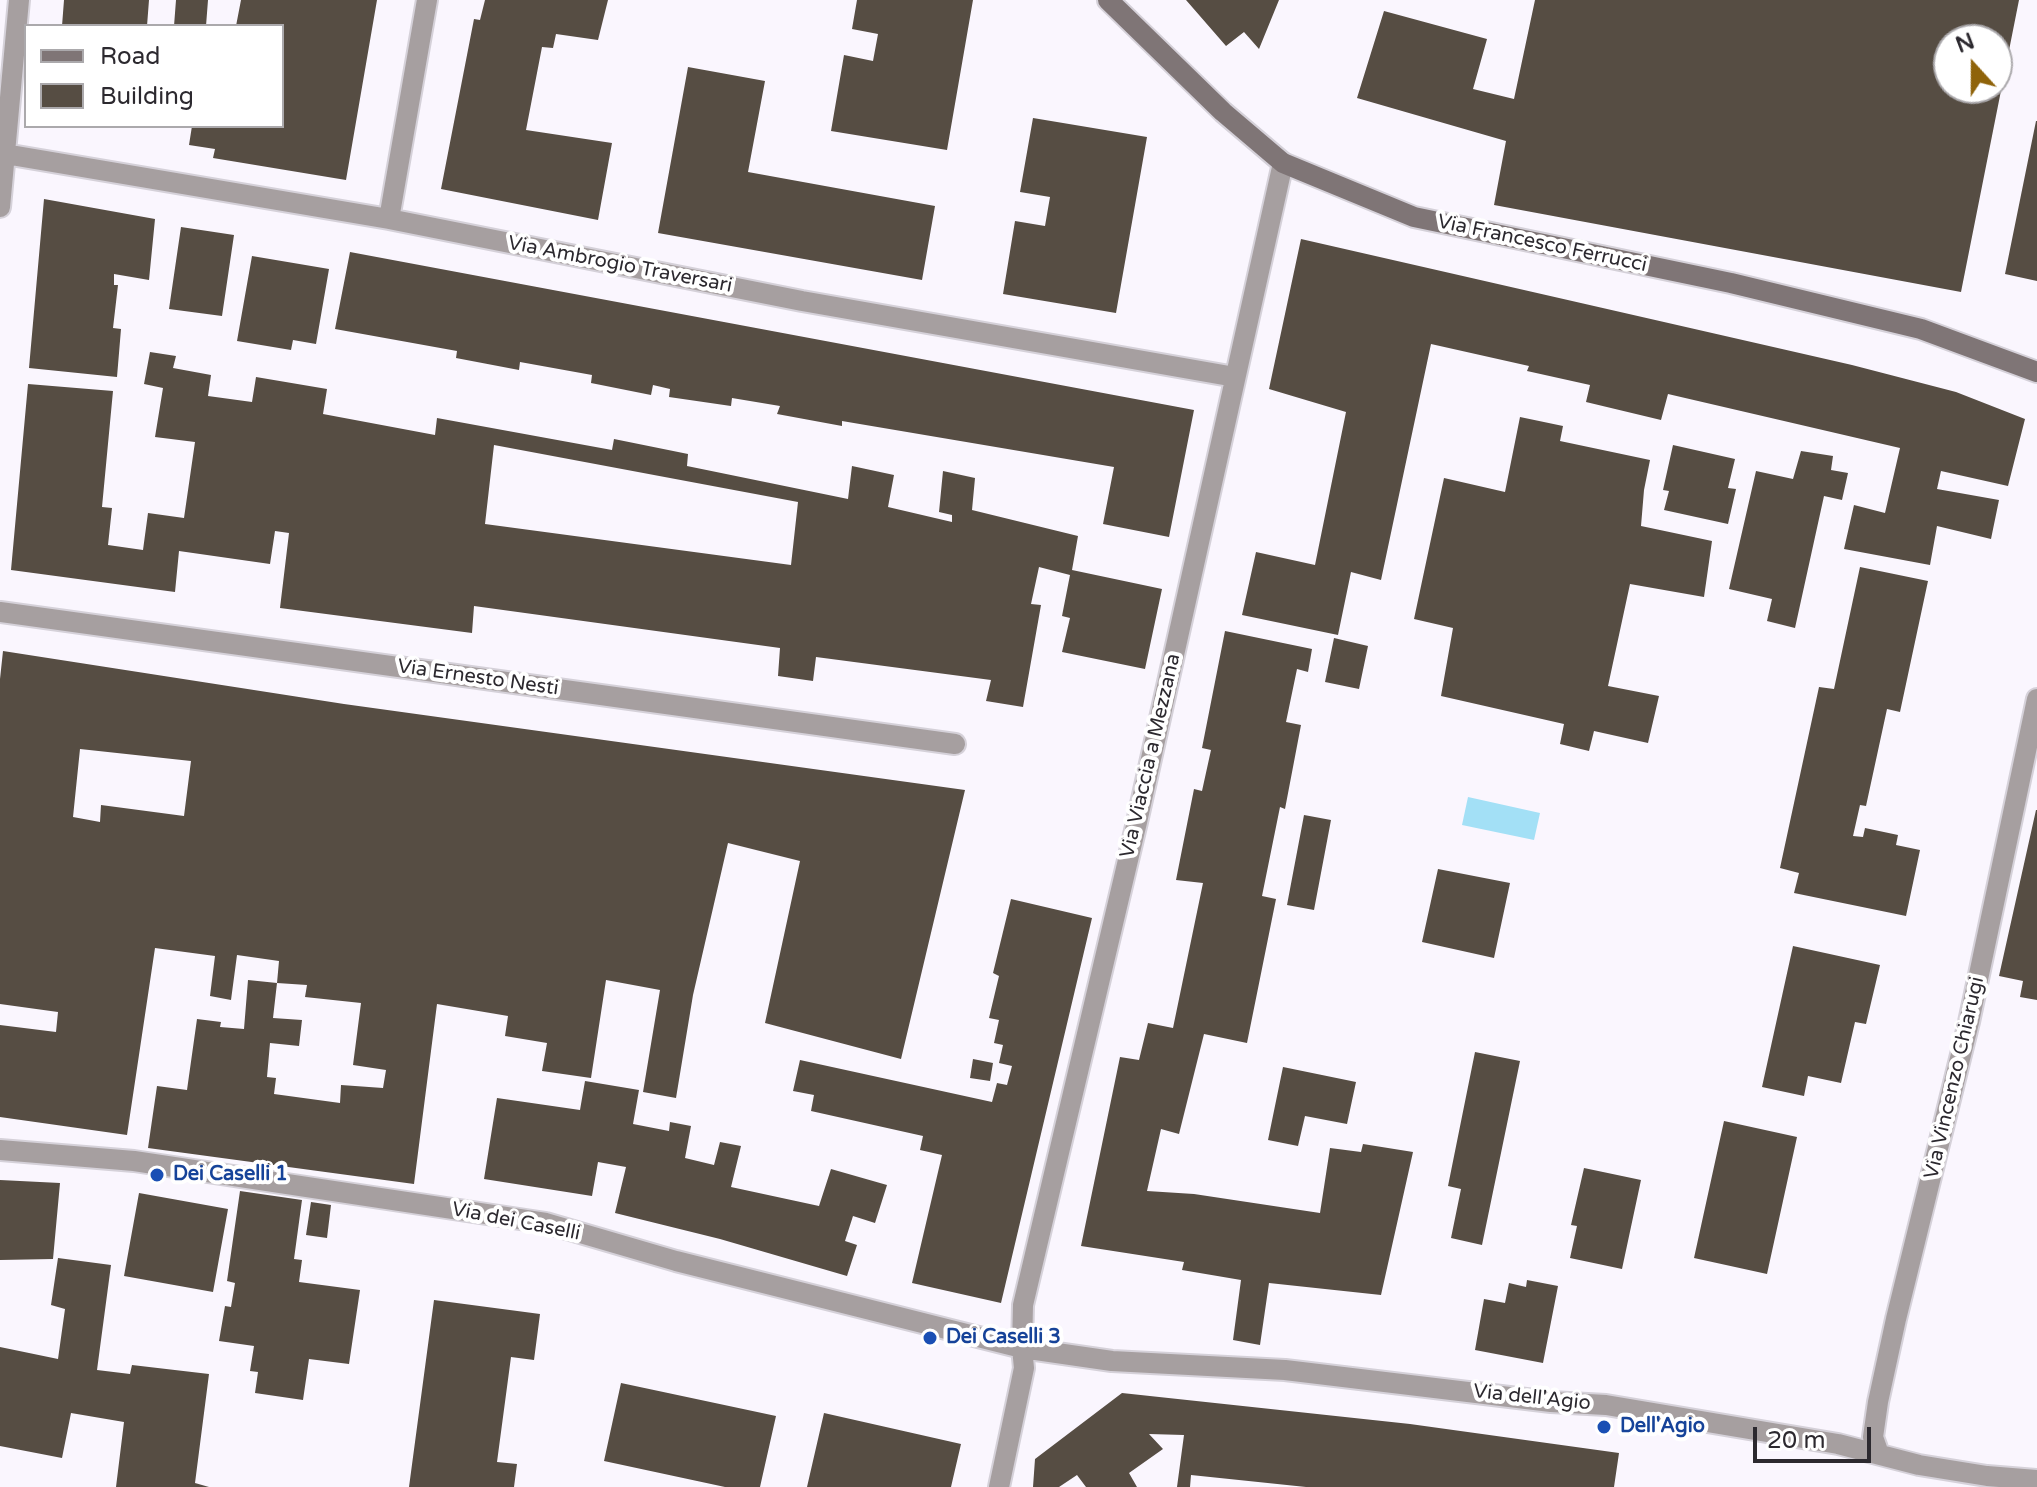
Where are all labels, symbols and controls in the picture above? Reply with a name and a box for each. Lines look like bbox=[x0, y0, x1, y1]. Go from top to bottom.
legend bbox=[24, 24, 284, 128]
north arrow bbox=[1933, 24, 2013, 104]
text: N bbox=[1952, 28, 1978, 59]
text: Road bbox=[100, 42, 160, 71]
text: Building bbox=[100, 82, 194, 111]
street label: Via Francesco Ferrucci bbox=[1435, 210, 1649, 278]
street label: Via Ambrogio Traversari bbox=[506, 231, 734, 299]
street label: Via Viaccia a Mezzana bbox=[1116, 651, 1186, 861]
street label: Via Ernesto Nesti bbox=[396, 655, 560, 701]
street label: Via Vincenzo Chiarugi bbox=[1920, 974, 1990, 1182]
place label: Dei Caselli 1 bbox=[173, 1163, 288, 1187]
marker: Dei Caselli 1 bbox=[148, 1166, 166, 1184]
street label: Via dei Caselli bbox=[450, 1198, 582, 1246]
place label: Dei Caselli 3 bbox=[946, 1326, 1061, 1350]
marker: Dei Caselli 3 bbox=[921, 1329, 939, 1347]
street label: Via dell'Agio bbox=[1472, 1380, 1592, 1416]
scale bar bbox=[1757, 1411, 1875, 1461]
place label: Dell'Agio bbox=[1620, 1415, 1705, 1439]
marker: Dell'Agio bbox=[1595, 1418, 1613, 1436]
text: 20 m bbox=[1767, 1426, 1825, 1455]

